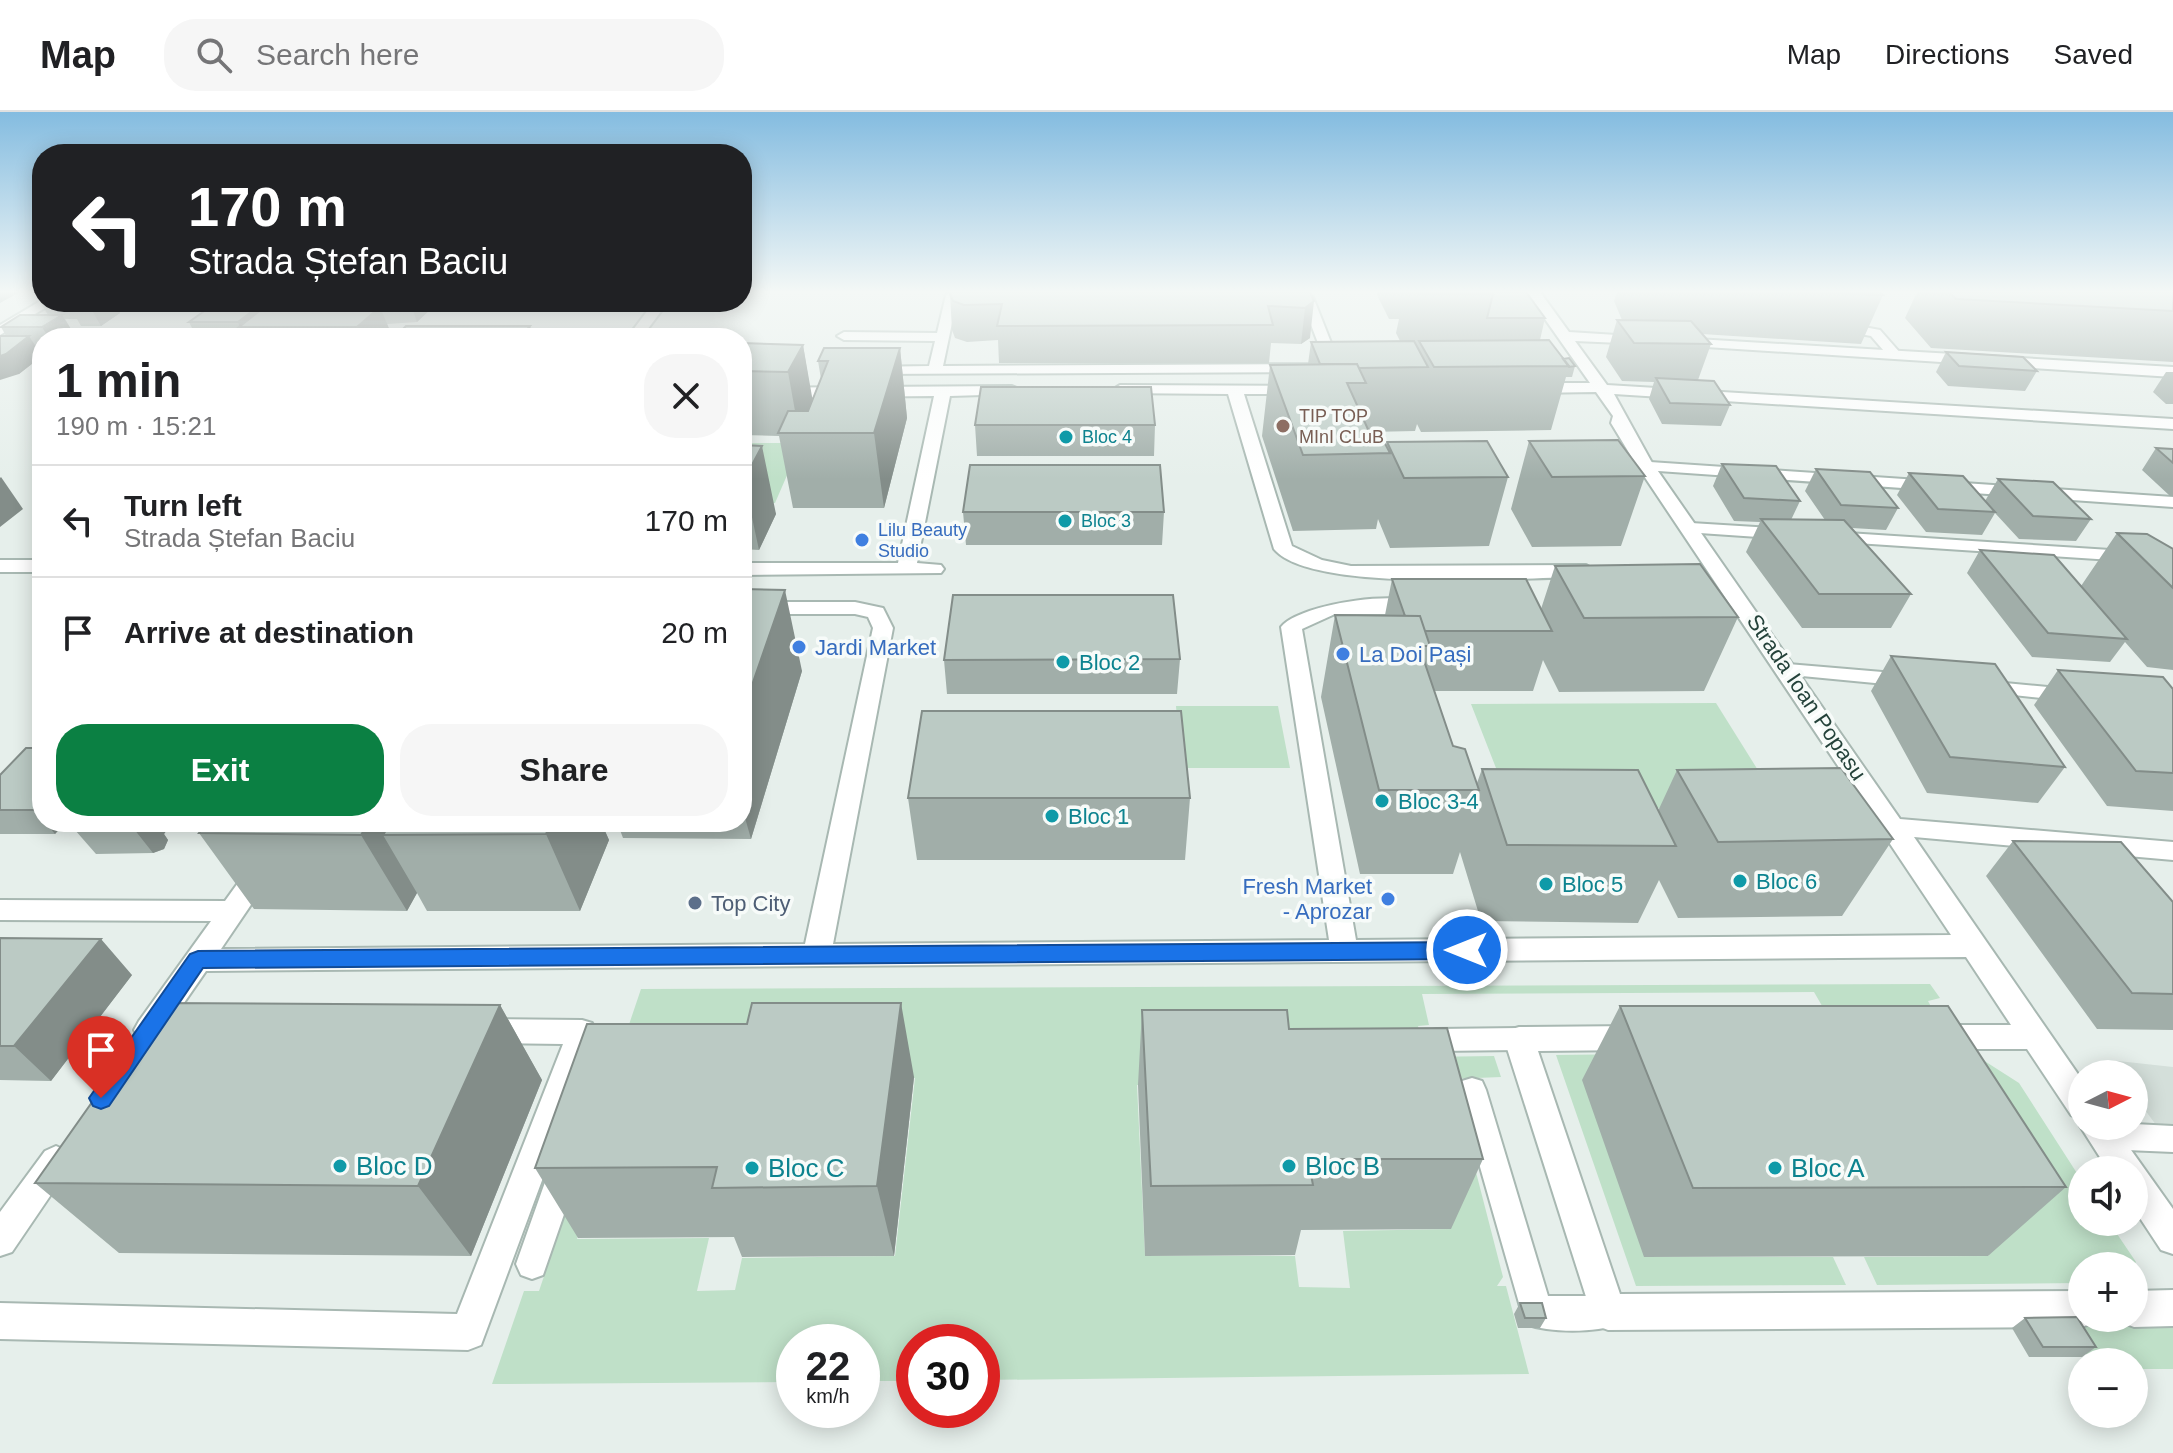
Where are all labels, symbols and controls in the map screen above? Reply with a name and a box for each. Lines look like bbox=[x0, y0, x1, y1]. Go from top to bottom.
search box bbox=[164, 19, 724, 91]
icon: search bbox=[192, 33, 236, 77]
text: Map bbox=[40, 34, 116, 76]
text: Search here bbox=[256, 38, 419, 71]
text: Map bbox=[1787, 39, 1841, 70]
text: Directions bbox=[1885, 39, 2010, 70]
text: Saved bbox=[2054, 39, 2133, 70]
text: 170 m bbox=[188, 175, 347, 238]
icon: left bbox=[56, 176, 160, 280]
text: Strada Ștefan Baciu bbox=[188, 241, 508, 282]
text: 1 min bbox=[56, 354, 181, 407]
button: close bbox=[644, 354, 728, 438]
place label: TIP TOP MInI CLuB bbox=[1299, 406, 1384, 447]
text: 190 m · 15:21 bbox=[56, 411, 216, 441]
marker: TIP TOP MInI CLuB bbox=[1274, 417, 1292, 435]
place label: Bloc 4 bbox=[1082, 427, 1132, 447]
marker: Bloc 4 bbox=[1057, 428, 1075, 446]
text: Turn left bbox=[124, 489, 242, 522]
icon: left bbox=[56, 499, 100, 543]
text: 170 m bbox=[645, 504, 728, 537]
place label: Bloc 3 bbox=[1081, 511, 1131, 531]
marker: Bloc 3 bbox=[1056, 512, 1074, 530]
place label: Lilu Beauty Studio bbox=[878, 520, 967, 561]
text: Strada Ștefan Baciu bbox=[124, 523, 355, 553]
marker: Lilu Beauty Studio bbox=[853, 531, 871, 549]
street label: Strada Ioan Popasu bbox=[1742, 610, 1871, 785]
icon: arrive bbox=[56, 611, 100, 655]
text: Arrive at destination bbox=[124, 616, 414, 649]
text: 20 m bbox=[661, 616, 728, 649]
place label: Jardi Market bbox=[815, 635, 936, 660]
marker: Jardi Market bbox=[790, 638, 808, 656]
place label: La Doi Pași bbox=[1359, 642, 1472, 667]
marker: La Doi Pași bbox=[1334, 645, 1352, 663]
place label: Bloc 2 bbox=[1079, 650, 1140, 675]
marker: Bloc 2 bbox=[1054, 653, 1072, 671]
button: Exit bbox=[56, 724, 384, 816]
button: Share bbox=[400, 724, 728, 816]
place label: Bloc 3-4 bbox=[1398, 789, 1479, 814]
marker: Bloc 3-4 bbox=[1373, 792, 1391, 810]
place label: Bloc 1 bbox=[1068, 804, 1129, 829]
marker: Bloc 1 bbox=[1043, 807, 1061, 825]
place label: Bloc 6 bbox=[1756, 869, 1817, 894]
place label: Bloc 5 bbox=[1562, 872, 1623, 897]
marker: Bloc 6 bbox=[1731, 872, 1749, 890]
place label: Fresh Market - Aprozar bbox=[1242, 874, 1372, 924]
marker: Bloc 5 bbox=[1537, 875, 1555, 893]
marker: Fresh Market - Aprozar bbox=[1379, 890, 1397, 908]
place label: Top City bbox=[711, 891, 790, 916]
marker: Top City bbox=[686, 894, 704, 912]
position arrow bbox=[1425, 908, 1509, 992]
pin bbox=[67, 1016, 135, 1098]
icon: arrive bbox=[79, 1028, 123, 1072]
north arrow bbox=[2068, 1060, 2148, 1140]
map controls bbox=[2068, 1060, 2148, 1428]
place label: Bloc D bbox=[356, 1151, 433, 1181]
place label: Bloc B bbox=[1305, 1151, 1380, 1181]
place label: Bloc C bbox=[768, 1153, 845, 1183]
place label: Bloc A bbox=[1791, 1153, 1865, 1183]
button: sound bbox=[2068, 1156, 2148, 1236]
marker: Bloc D bbox=[331, 1157, 349, 1175]
marker: Bloc B bbox=[1280, 1157, 1298, 1175]
marker: Bloc C bbox=[743, 1159, 761, 1177]
marker: Bloc A bbox=[1766, 1159, 1784, 1177]
button: + bbox=[2068, 1252, 2148, 1332]
speed limit sign: 30 bbox=[896, 1324, 1000, 1428]
text: 22 bbox=[806, 1344, 850, 1388]
button: − bbox=[2068, 1348, 2148, 1428]
text: km/h bbox=[806, 1385, 850, 1407]

